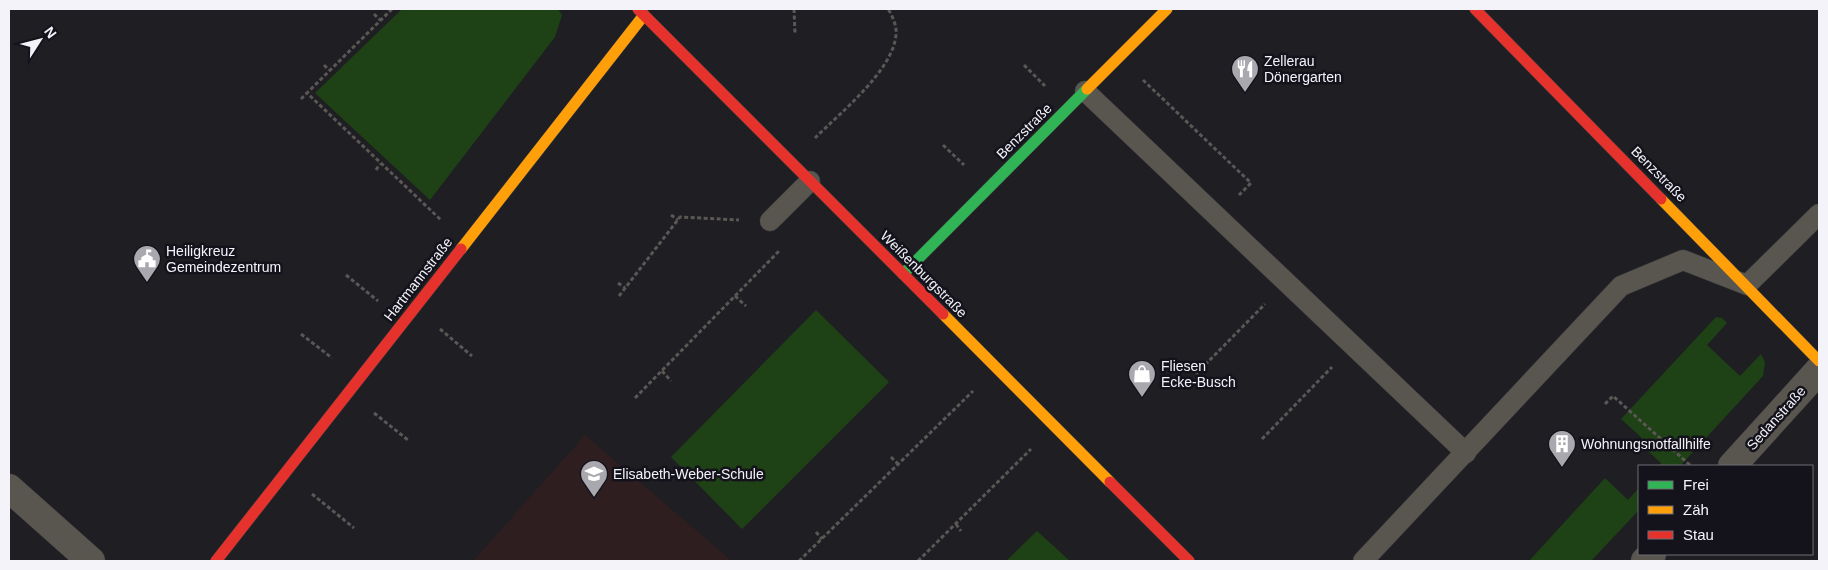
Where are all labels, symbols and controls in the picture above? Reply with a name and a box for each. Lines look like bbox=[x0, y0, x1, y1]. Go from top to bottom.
north arrow bbox=[15, 15, 65, 65]
text: N bbox=[41, 24, 60, 41]
place label: Zellerau Dönergarten bbox=[1264, 53, 1342, 85]
restaurant icon: Zellerau Dönergarten bbox=[1230, 54, 1260, 93]
street label: Benzstraße bbox=[993, 100, 1055, 162]
street label: Benzstraße bbox=[1628, 143, 1690, 205]
street label: Weißenburgstraße bbox=[877, 227, 971, 321]
street label: Hartmannstraße bbox=[381, 234, 456, 324]
place label: Heiligkreuz Gemeindezentrum bbox=[166, 243, 281, 275]
public building icon: Heiligkreuz Gemeindezentrum bbox=[132, 244, 162, 283]
place label: Fliesen Ecke-Busch bbox=[1161, 358, 1236, 390]
shop icon: Fliesen Ecke-Busch bbox=[1127, 359, 1157, 398]
street label: Sedanstraße bbox=[1743, 383, 1809, 453]
building icon: Wohnungsnotfallhilfe bbox=[1547, 429, 1577, 468]
place label: Wohnungsnotfallhilfe bbox=[1581, 436, 1711, 452]
school or university icon: Elisabeth-Weber-Schule bbox=[579, 459, 609, 498]
legend bbox=[1638, 465, 1813, 555]
place label: Elisabeth-Weber-Schule bbox=[613, 466, 764, 482]
text: Frei bbox=[1683, 476, 1709, 493]
text: Zäh bbox=[1683, 501, 1709, 518]
text: Stau bbox=[1683, 526, 1714, 543]

